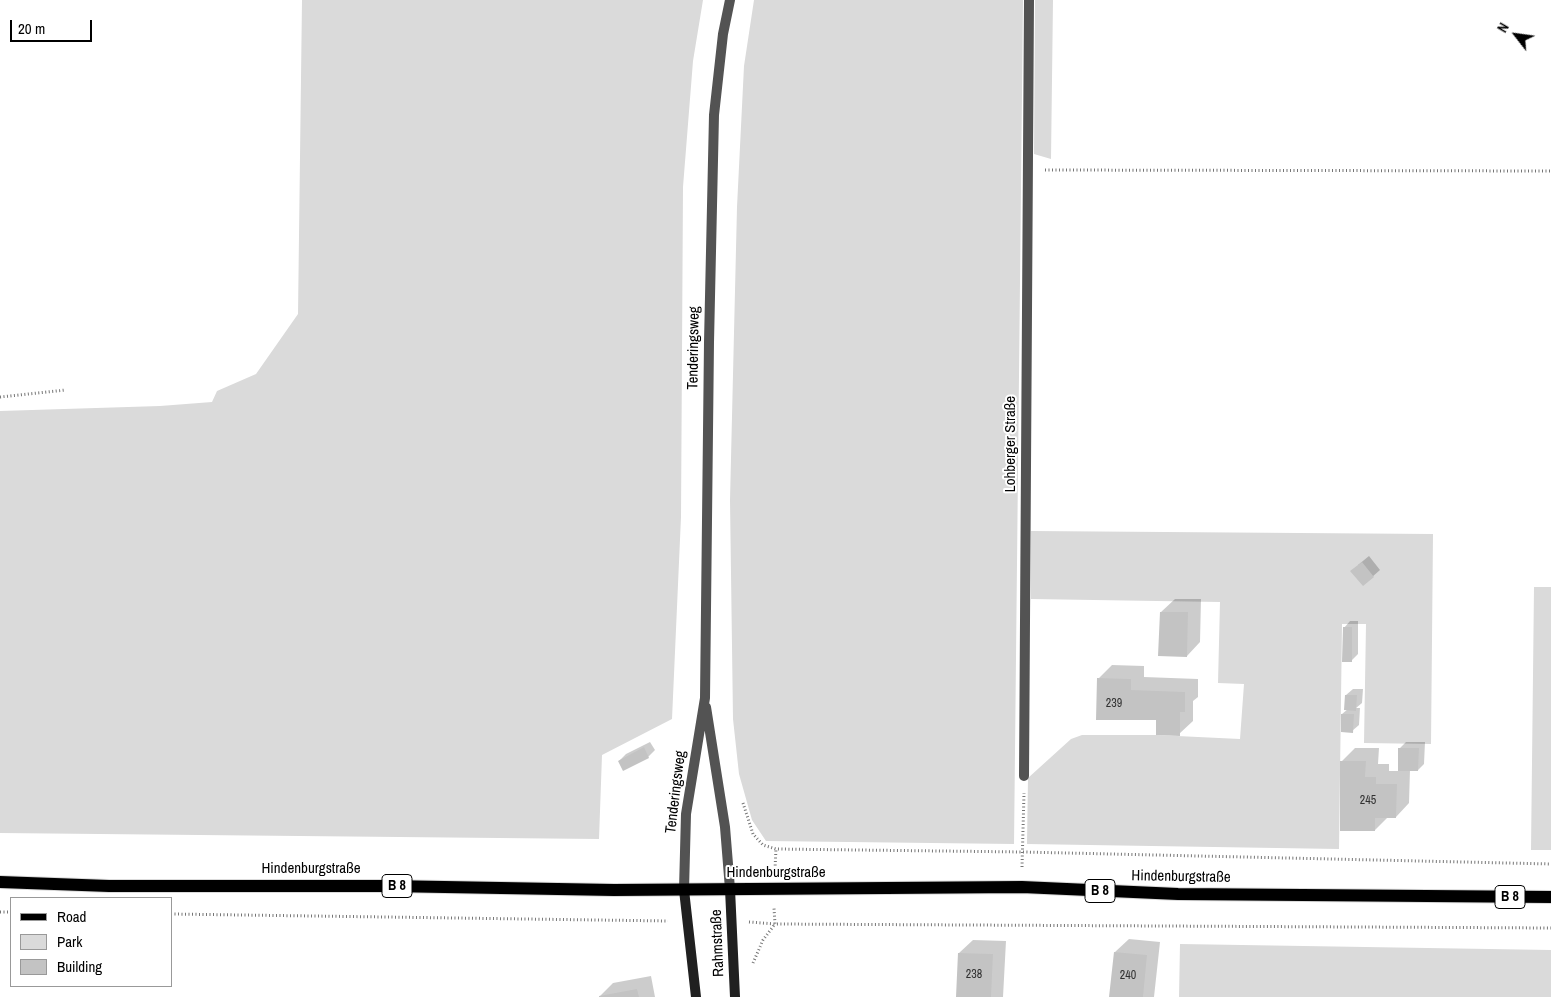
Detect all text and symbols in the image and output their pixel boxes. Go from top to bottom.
scale bar [12,10,95,42]
north arrow [1491,10,1541,60]
text: 20 m [18,18,45,39]
text: N [1493,19,1513,36]
street label: Tenderingsweg [684,306,704,390]
street label: Lohberger Straße [1002,396,1020,492]
house number: 239 [1106,697,1122,711]
street label: Tenderingsweg [662,750,690,834]
house number: 245 [1360,794,1376,808]
street label: Hindenburgstraße [261,860,361,878]
street label: Hindenburgstraße [726,864,826,882]
street label: Hindenburgstraße [1131,867,1231,887]
road number: B 8 [382,874,412,898]
road number: B 8 [1085,879,1115,902]
road number: B 8 [1495,886,1525,909]
legend [10,897,172,987]
text: Road [57,906,86,927]
street label: Rahmstraße [708,909,728,977]
text: Park [57,931,82,952]
text: Building [57,956,102,977]
house number: 238 [966,968,982,982]
house number: 240 [1120,969,1136,983]

